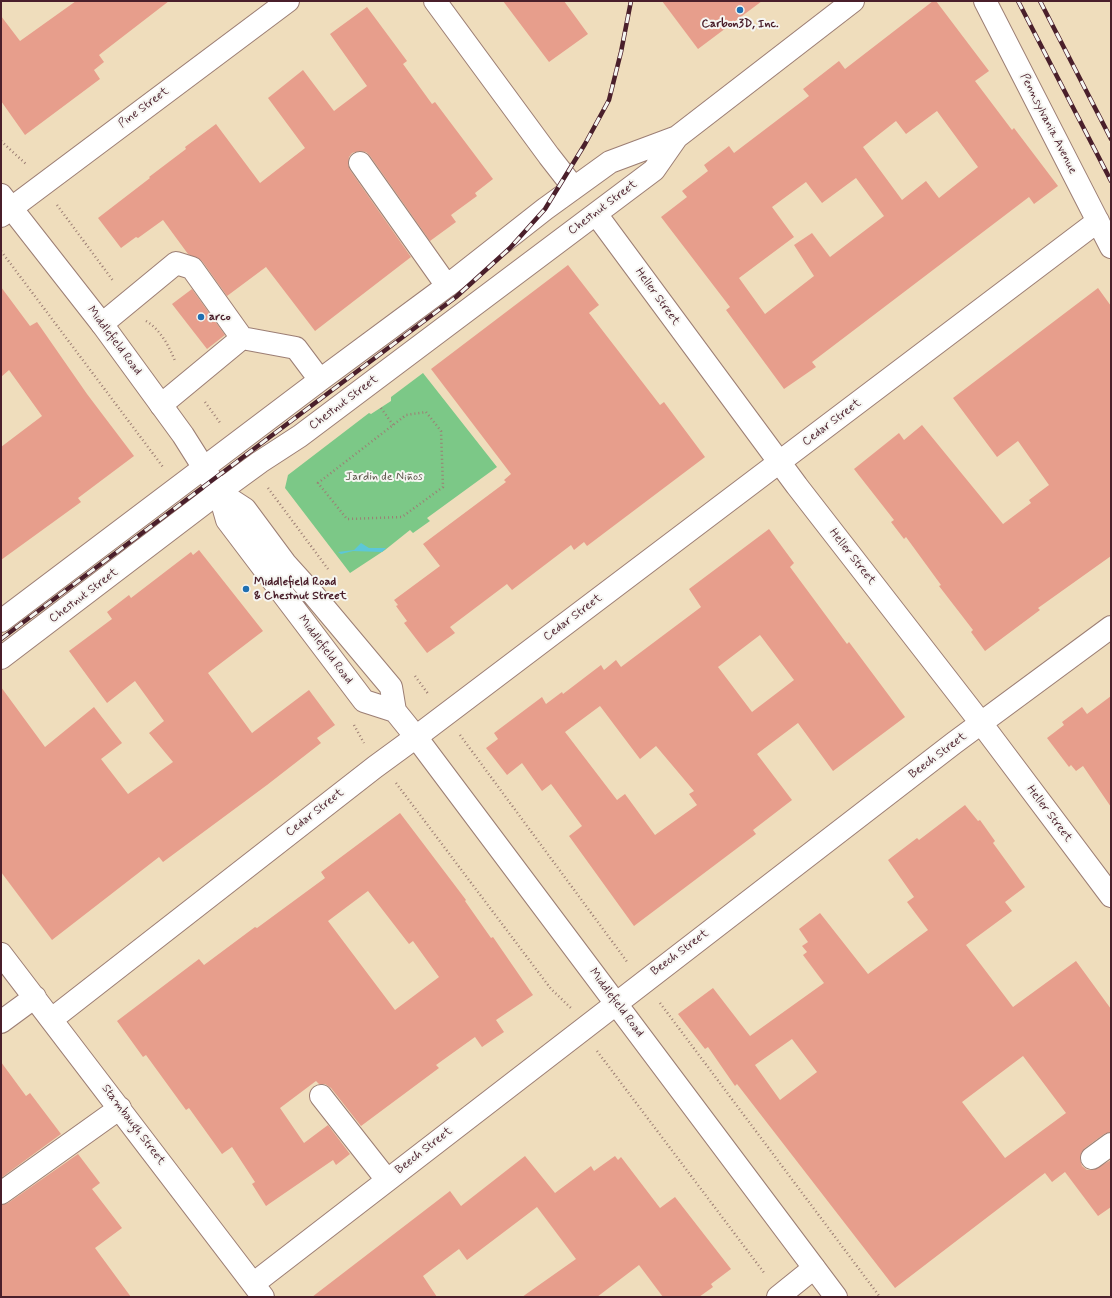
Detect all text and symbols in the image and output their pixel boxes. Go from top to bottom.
marker: Carbon3D, Inc. [735,5,745,15]
place label: Carbon3D, Inc. [702,17,778,31]
street label: Pennsylvania Avenue [1016,71,1080,177]
street label: Pine Street [116,84,172,132]
street label: Chestnut Street [566,177,640,239]
street label: Heller Street [631,266,683,328]
street label: Middlefield Road [83,304,145,378]
place label: arco [209,310,231,324]
marker: arco [196,312,206,322]
street label: Chestnut Street [307,372,381,434]
street label: Cedar Street [800,396,864,450]
park label: Jardin de Niños [345,470,423,484]
street label: Heller Street [826,526,878,588]
street label: Chestnut Street [47,565,121,627]
place label: Middlefield Road & Chestnut Street [254,575,347,603]
marker: Middlefield Road & Chestnut Street [241,584,251,594]
street label: Cedar Street [541,591,605,645]
street label: Middlefield Road [294,613,356,687]
street label: Beech Street [906,730,970,782]
street label: Heller Street [1023,783,1075,845]
street label: Cedar Street [283,786,347,840]
street label: Beech Street [648,927,712,979]
street label: Middlefield Road [585,966,647,1040]
street label: Stambaugh Street [98,1082,168,1168]
street label: Beech Street [393,1124,455,1178]

